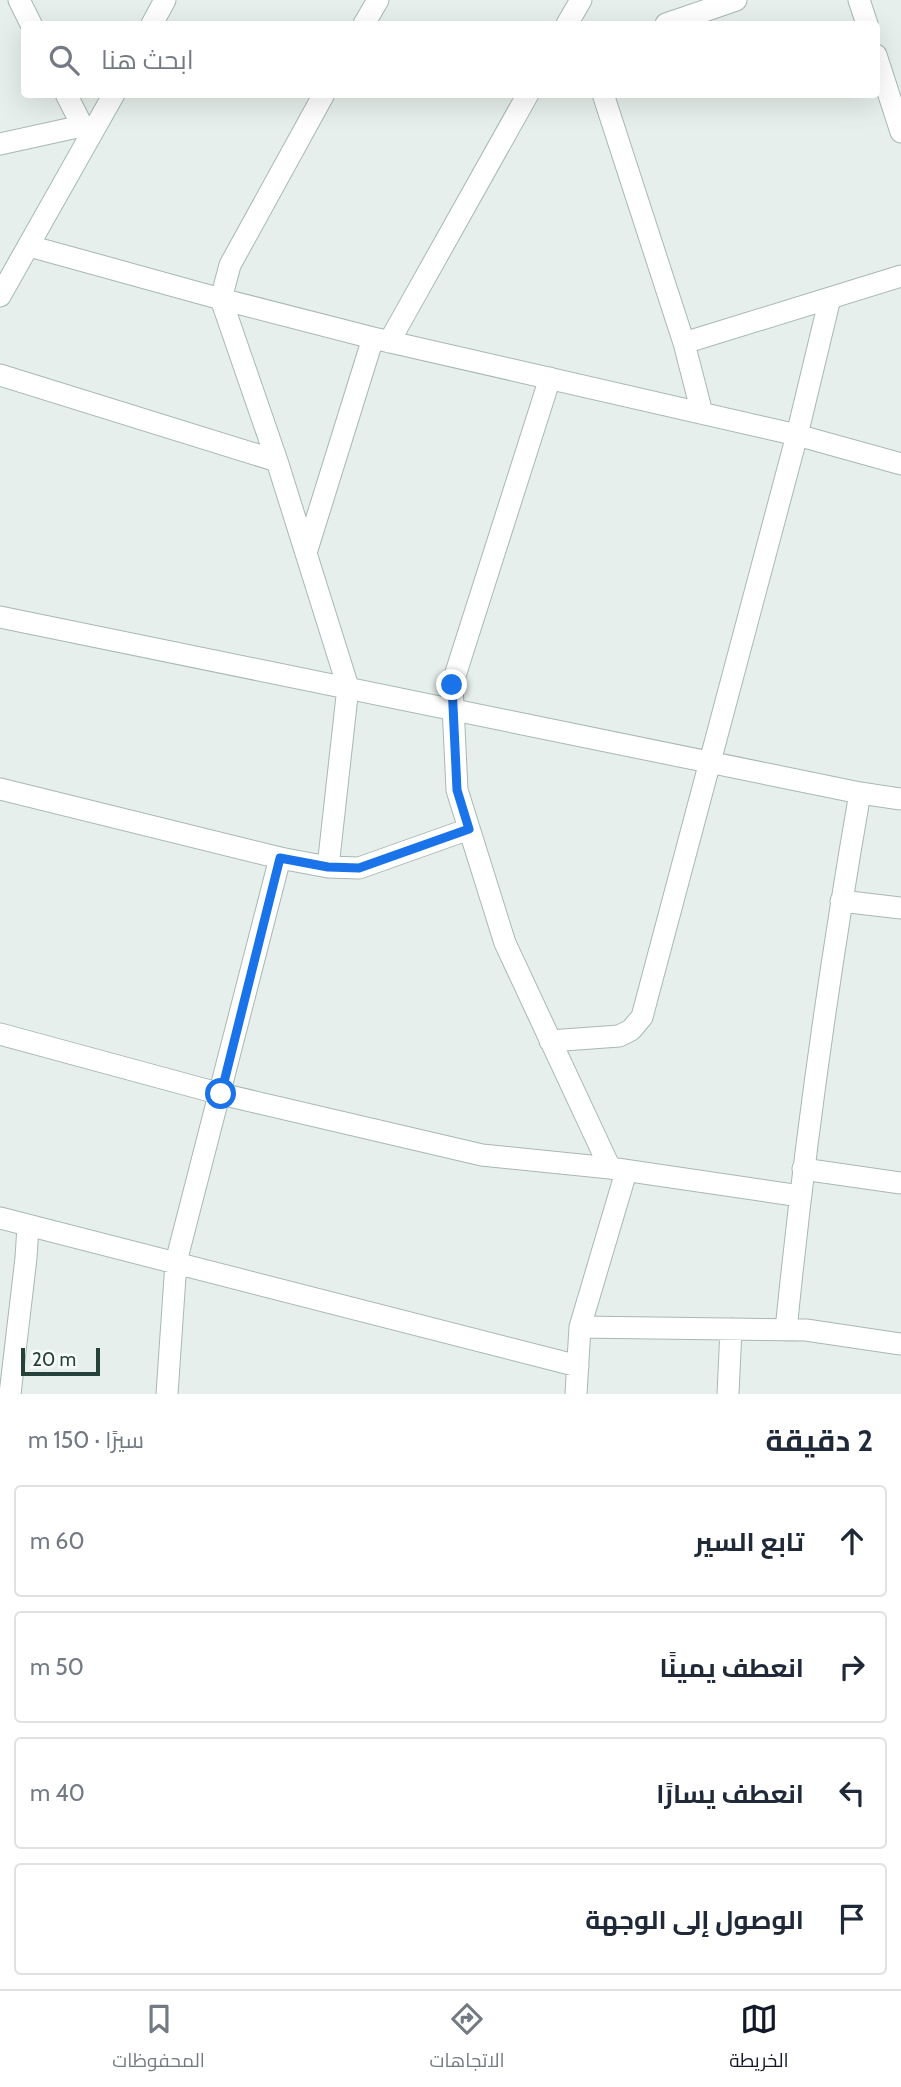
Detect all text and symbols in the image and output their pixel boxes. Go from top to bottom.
search box [21,21,880,98]
icon: search [45,41,83,79]
text: ابحث هنا [101,44,194,76]
route end [436,669,467,700]
route start [205,1078,236,1109]
scale bar [21,1345,100,1377]
text: 20 m [32,1348,76,1371]
text: 2 دقيقة [766,1422,873,1459]
text: سيرًا · 150 m [28,1426,144,1454]
icon: ahead [833,1522,871,1560]
text: تابع السير [695,1526,804,1558]
text: 60 m [30,1527,84,1555]
icon: right [833,1648,871,1686]
text: انعطف يمينًا [660,1652,804,1684]
text: 50 m [30,1653,84,1681]
icon: left [833,1774,871,1812]
text: انعطف يسارًا [656,1778,804,1810]
text: 40 m [30,1779,85,1807]
icon: arrive [833,1900,871,1938]
text: الوصول إلى الوجهة [585,1904,804,1936]
tab: المحفوظات [112,2000,205,2078]
tab: الاتجاهات [429,2000,505,2078]
tab: الخريطة [729,2000,789,2078]

